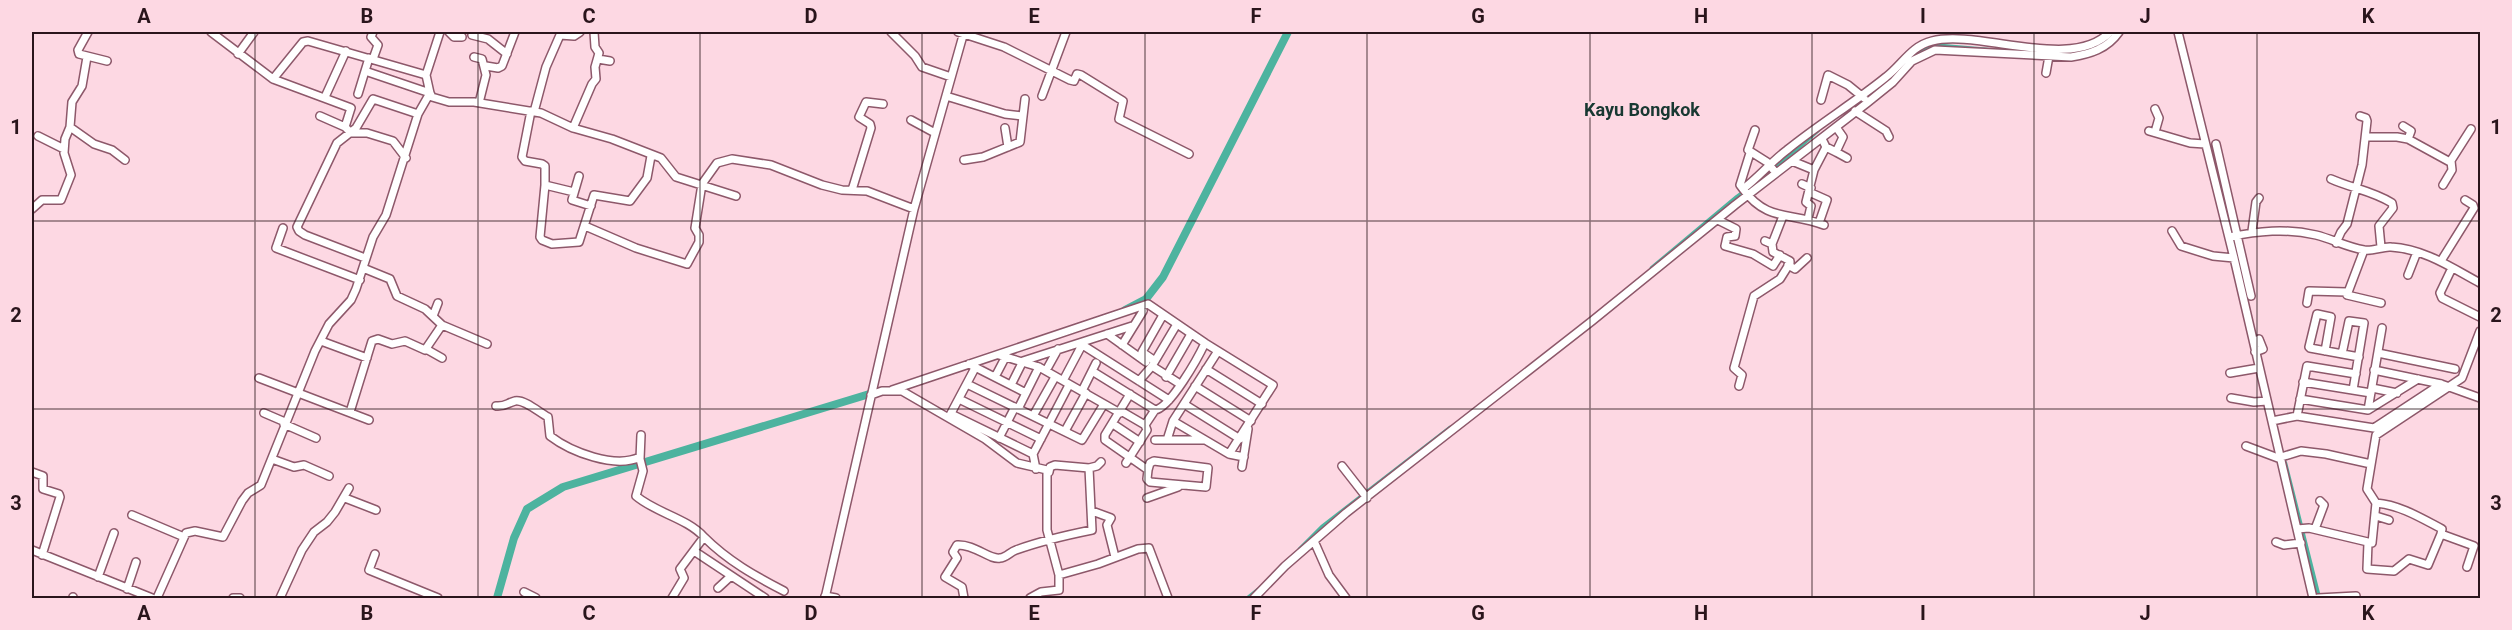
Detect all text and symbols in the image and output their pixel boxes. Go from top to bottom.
text: A [137,4,151,28]
text: B [361,4,373,28]
text: C [582,4,596,28]
text: D [805,4,818,28]
text: E [1028,4,1040,28]
text: F [1251,4,1262,28]
text: G [1471,4,1485,28]
text: H [1694,4,1708,28]
text: I [1920,4,1926,28]
text: J [2139,4,2151,28]
text: K [2362,4,2375,28]
district label: Kayu Bongkok [1584,99,1700,120]
text: 1 [10,115,22,139]
text: 1 [2490,115,2502,139]
text: 2 [10,303,22,327]
text: 2 [2490,303,2502,327]
text: 3 [10,491,22,515]
text: 3 [2490,491,2502,515]
text: A [137,601,151,625]
text: B [361,601,373,625]
text: C [582,601,596,625]
text: D [805,601,818,625]
text: E [1028,601,1040,625]
text: F [1251,601,1262,625]
text: G [1471,601,1485,625]
text: H [1694,601,1708,625]
text: I [1920,601,1926,625]
text: J [2139,601,2151,625]
text: K [2362,601,2375,625]

